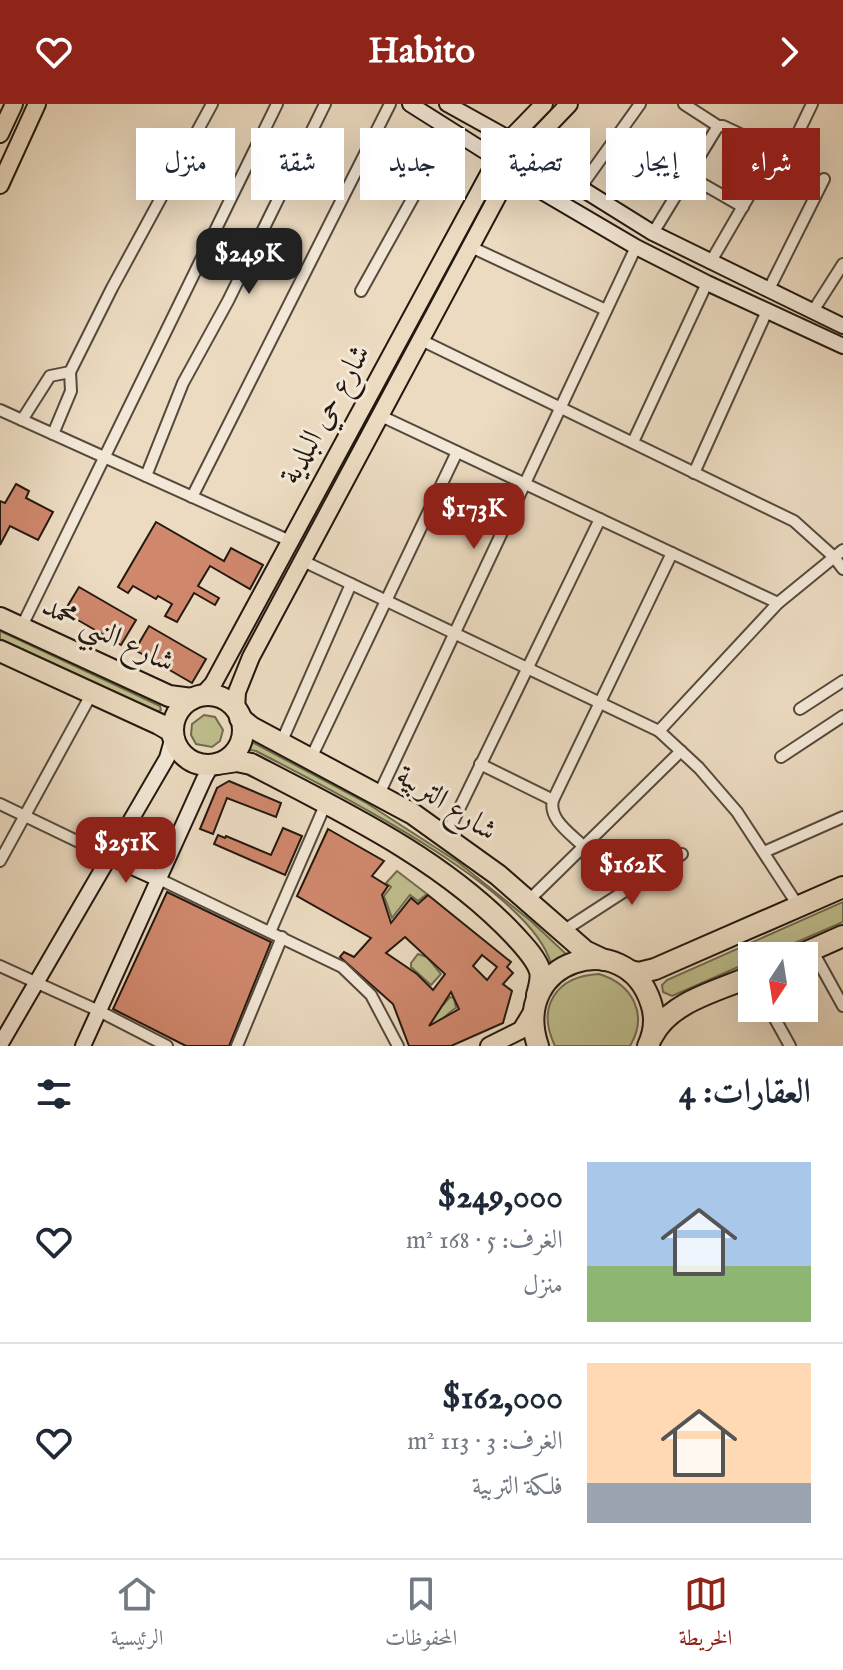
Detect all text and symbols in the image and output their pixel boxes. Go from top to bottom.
text: Habito [368,29,475,75]
icon: heart [32,30,76,74]
icon: forward [767,30,811,74]
chip: منزل [136,128,235,200]
chip: شقة [251,128,344,200]
chip: جديد [360,128,465,200]
chip: تصفية [481,128,590,200]
chip: إيجار [606,128,706,200]
chip: شراء [722,128,820,200]
pin: $249K [193,228,305,296]
text: $249K [214,237,284,270]
street label: شارع حي البلدية [272,338,384,494]
pin: $173K [418,483,530,551]
text: $173K [442,492,506,525]
street label: شارع النبي محمد [33,588,180,689]
street label: شارع التربية [386,757,504,854]
pin: $251K [70,817,182,885]
text: $251K [94,826,158,859]
pin: $162K [576,839,688,907]
text: $162K [599,848,665,881]
north arrow [738,942,818,1022]
map controls [738,942,818,1022]
text: العقارات: 4 [679,1071,811,1114]
icon: filters [32,1072,76,1116]
text: $249,000 [438,1176,563,1219]
icon: home [651,1194,747,1290]
icon: heart [32,1220,76,1264]
text: الغرف: 5 · 168 m² [406,1224,563,1257]
text: منزل [523,1269,563,1302]
text: $162,000 [442,1377,563,1420]
icon: home [651,1395,747,1491]
icon: heart [32,1421,76,1465]
text: الغرف: 3 · 113 m² [407,1425,563,1458]
text: فلكة التربية [472,1470,563,1503]
tab: الرئيسية [111,1572,164,1659]
tab: المحفوظات [385,1572,457,1659]
tab: الخريطة [679,1572,732,1659]

